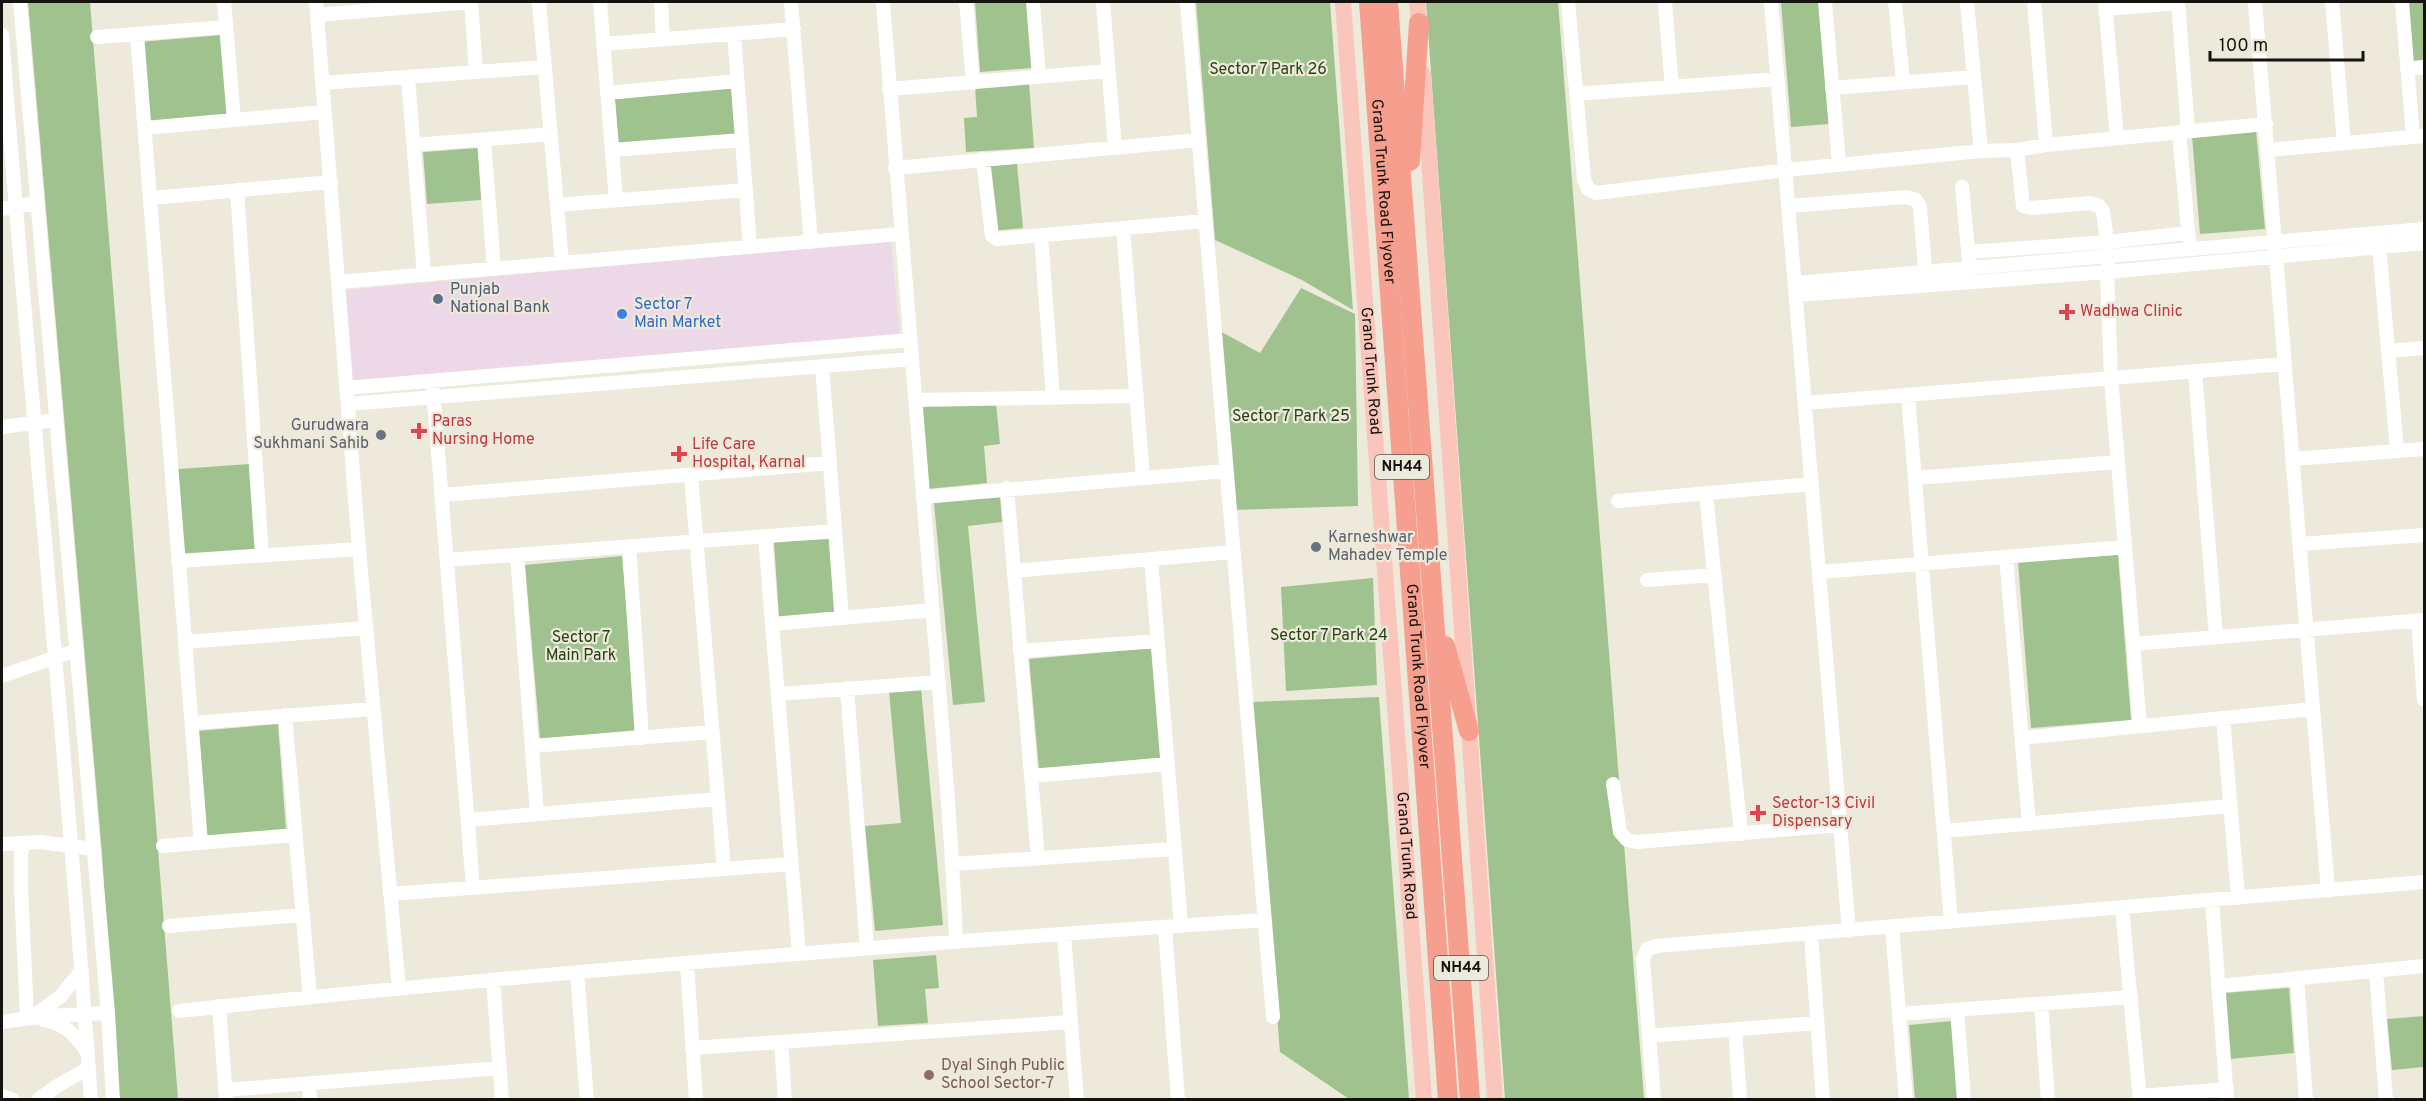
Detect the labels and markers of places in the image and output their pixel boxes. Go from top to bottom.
place label: Punjab National Bank [450,280,550,318]
marker: Punjab National Bank [431,292,445,306]
place label: Sector 7 Main Market [634,295,721,333]
place label: Wadhwa Clinic [2080,302,2183,322]
marker: Wadhwa Clinic [2058,303,2076,321]
marker: Sector 7 Main Market [615,307,629,321]
place label: Paras Nursing Home [432,412,535,450]
place label: Gurudwara Sukhmani Sahib [254,416,369,454]
marker: Paras Nursing Home [410,422,428,440]
marker: Gurudwara Sukhmani Sahib [374,428,388,442]
place label: Life Care Hospital, Karnal [692,435,805,473]
marker: Life Care Hospital, Karnal [670,445,688,463]
place label: Karneshwar Mahadev Temple [1328,528,1447,566]
marker: Karneshwar Mahadev Temple [1309,540,1323,554]
place label: Sector-13 Civil Dispensary [1772,794,1875,832]
marker: Sector-13 Civil Dispensary [1749,804,1767,822]
place label: Dyal Singh Public School Sector-7 [941,1056,1065,1094]
marker: Dyal Singh Public School Sector-7 [922,1068,936,1082]

